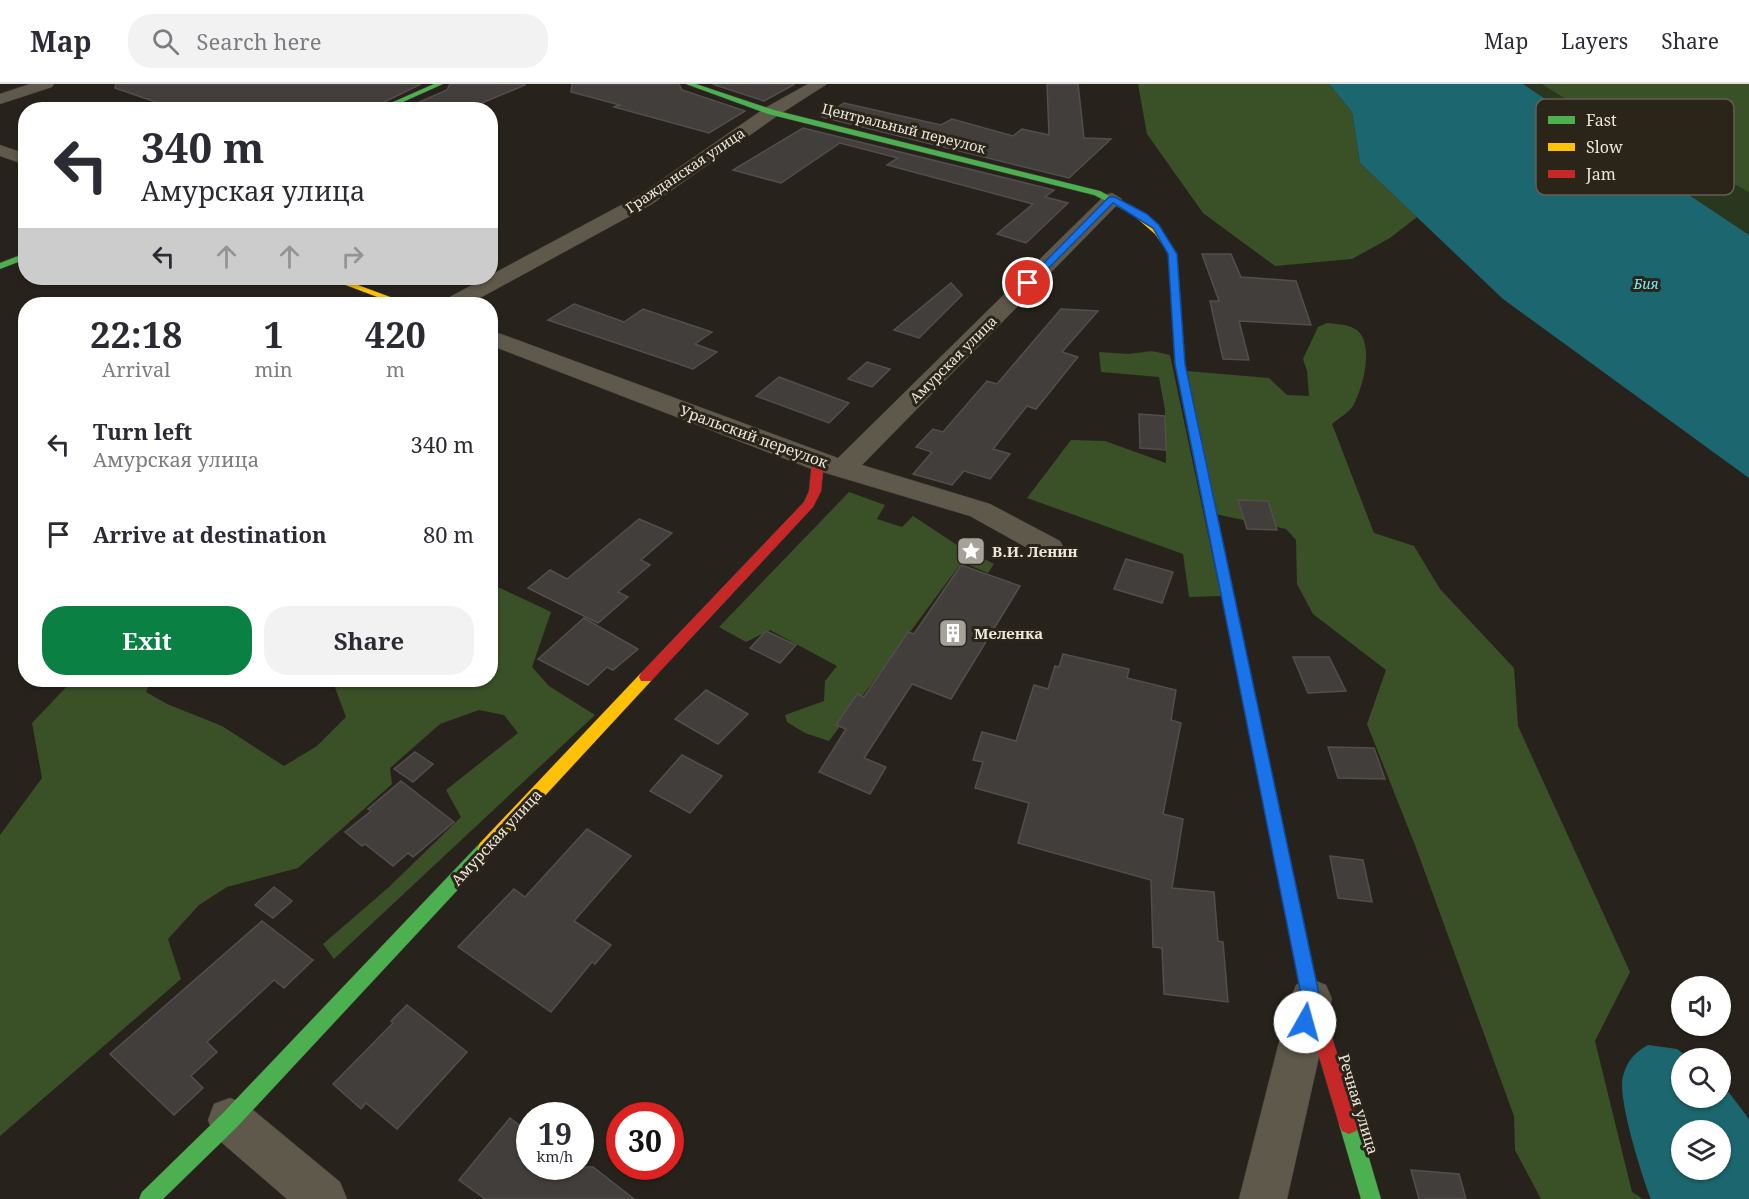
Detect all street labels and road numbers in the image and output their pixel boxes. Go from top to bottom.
street label: Центральный переулок [820,98,989,158]
street label: Гражданская улица [622,123,748,217]
street label: Амурская улица [905,311,1001,407]
street label: Уральский переулок [677,400,831,472]
street label: Амурская улица [446,785,546,889]
street label: Речная улица [1334,1051,1384,1157]

